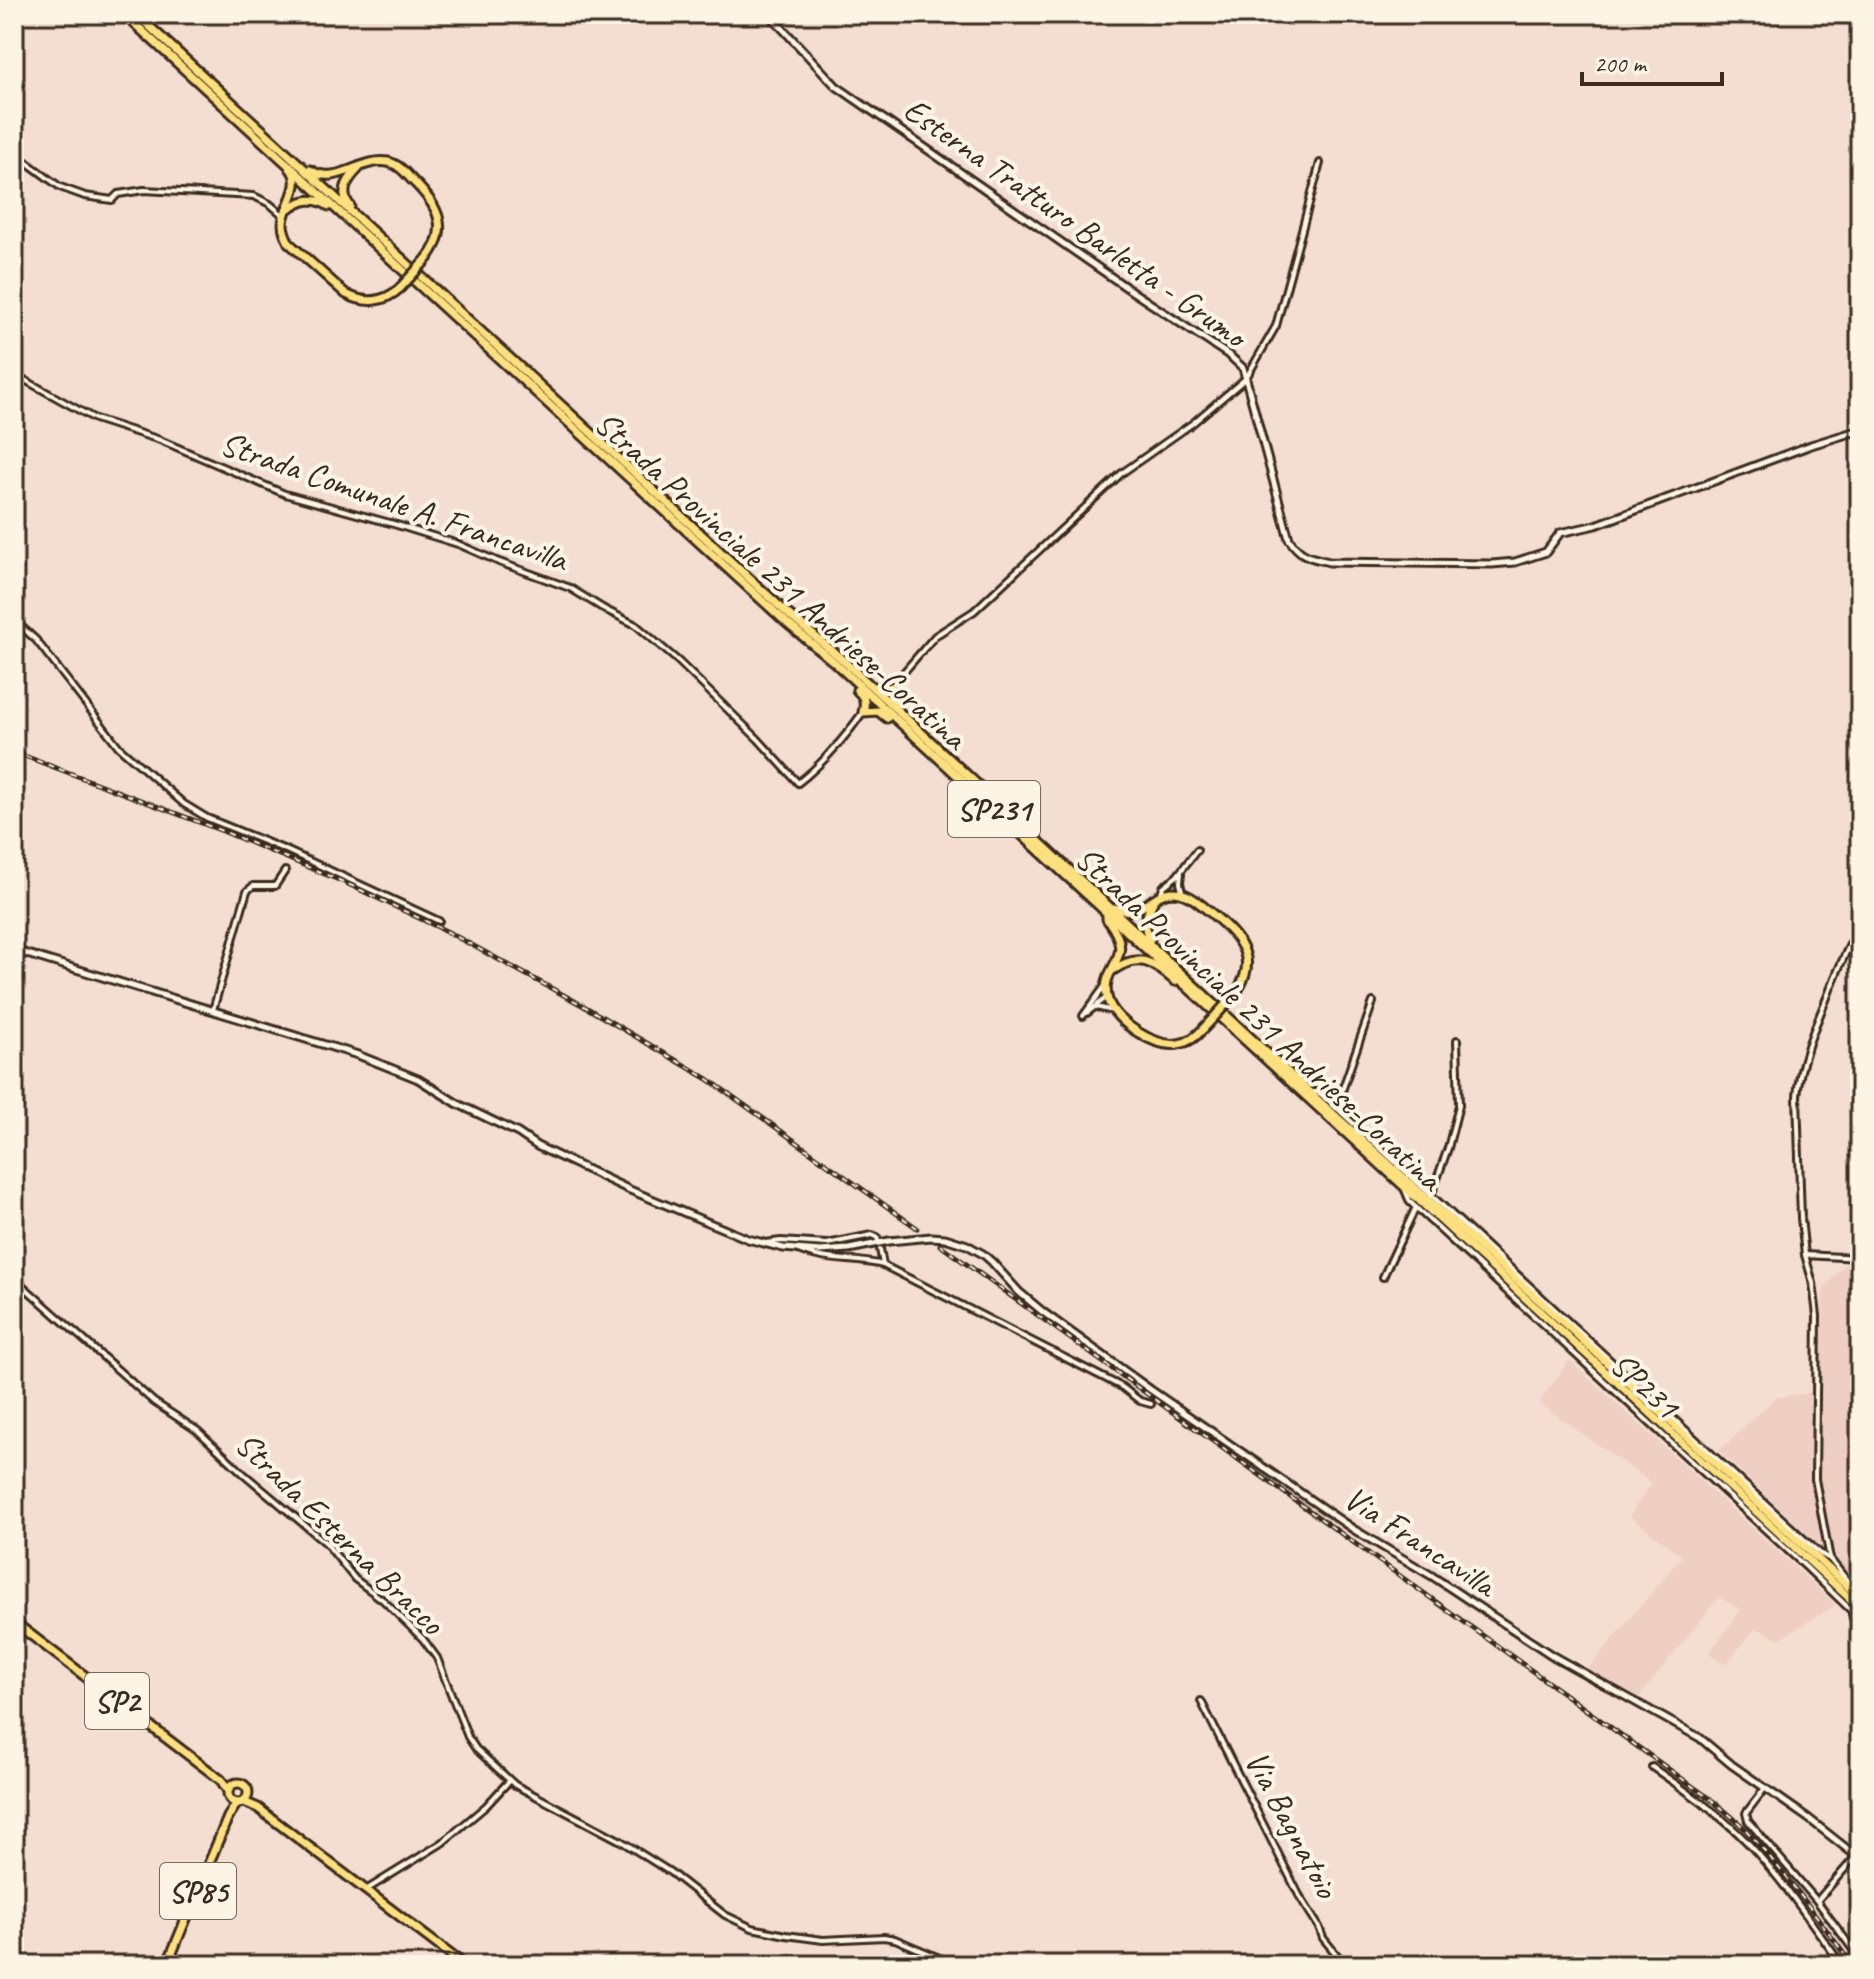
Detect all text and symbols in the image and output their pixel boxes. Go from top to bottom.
scale bar [1582,36,1722,86]
text: 200 m [1594,49,1648,79]
street label: Esterna Tratturo Barletta - Grumo [896,88,1257,359]
street label: Strada Provinciale 231 Andriese-Coratina [586,402,977,760]
street label: Strada Comunale A. Francavilla [215,421,575,581]
road number: SP231 [948,781,1040,837]
street label: Strada Provinciale 231 Andriese-Coratina [1067,837,1453,1201]
street label: SP231 [1602,1343,1690,1429]
street label: Strada Esterna Bracco [227,1423,455,1645]
street label: Via Francavilla [1336,1476,1506,1607]
road number: SP2 [85,1673,149,1729]
street label: Via Bagnatoio [1235,1743,1349,1907]
road number: SP85 [160,1863,236,1919]

